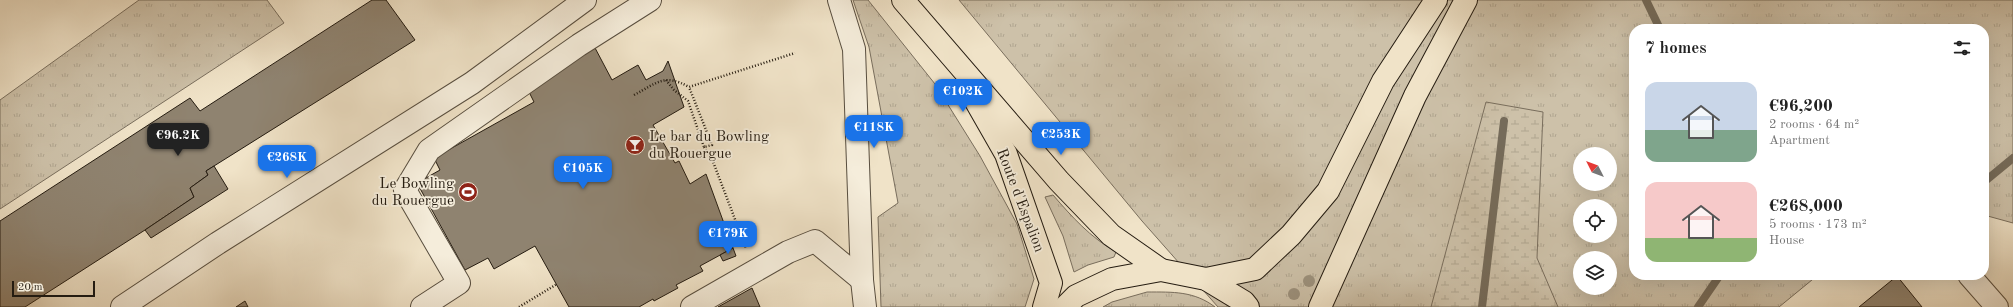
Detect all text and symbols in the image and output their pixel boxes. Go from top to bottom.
icon: filters [1951,37,1973,59]
text: 7 homes [1645,40,1707,57]
pin: €102K [935,79,991,113]
text: €102K [943,85,983,98]
icon: home [1677,98,1725,146]
text: €96,200 [1769,98,1833,115]
pin: €118K [846,115,902,149]
text: 2 rooms · 64 m² [1769,118,1859,131]
text: €118K [854,121,894,134]
pin: €253K [1033,122,1089,156]
pin: €96.2K [145,123,211,157]
text: €253K [1041,128,1081,141]
text: €96.2K [156,129,200,142]
place label: Le bar du Bowling du Rouergue [649,130,769,162]
bar icon: Le bar du Bowling du Rouergue [624,134,646,156]
text: Apartment [1769,134,1830,147]
pin: €268K [259,145,315,179]
street label: Route d'Espalion [993,147,1046,254]
north arrow [1573,147,1617,191]
map controls [1573,147,1617,295]
text: €268K [267,151,307,164]
pin: €105K [555,156,611,190]
text: €105K [563,162,603,175]
place label: Le Bowling du Rouergue [372,177,454,209]
sports icon: Le Bowling du Rouergue [457,181,479,203]
icon: home [1677,198,1725,246]
text: €268,000 [1769,198,1843,215]
button: locate [1573,199,1617,243]
text: 5 rooms · 173 m² [1769,218,1867,231]
pin: €179K [700,221,756,255]
text: €179K [708,227,748,240]
text: House [1769,234,1804,247]
button: layers [1573,251,1617,295]
scale bar [12,279,95,298]
text: 20 m [18,282,43,293]

